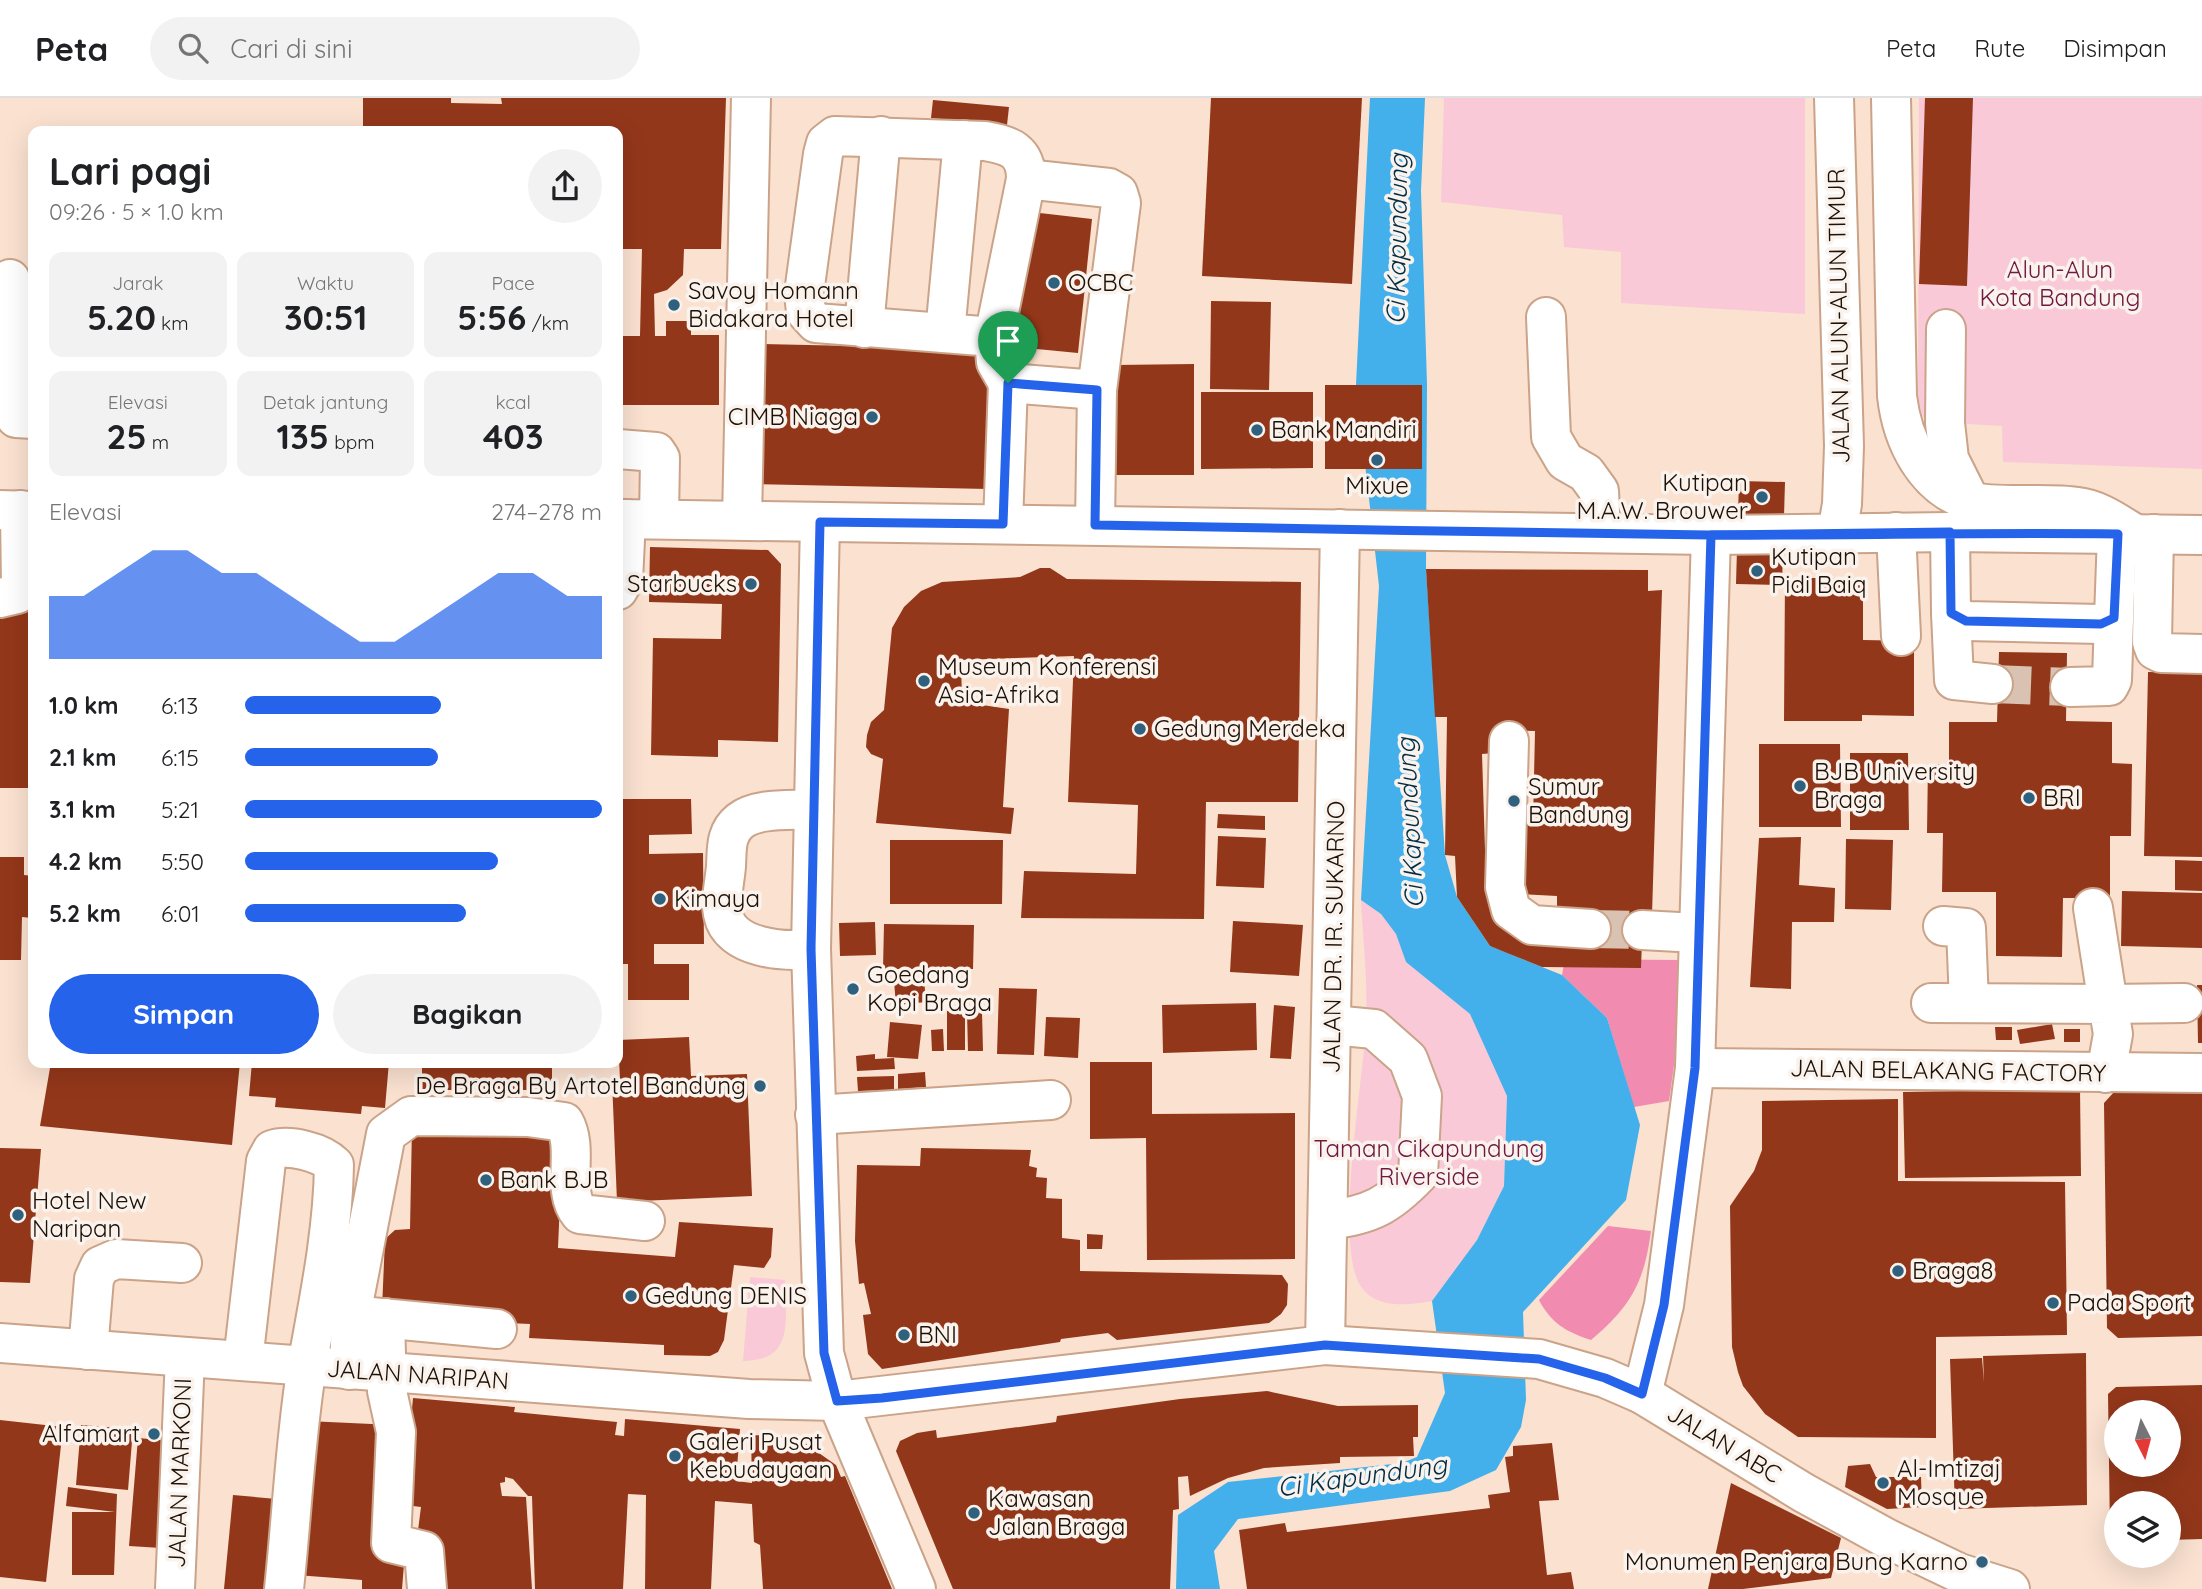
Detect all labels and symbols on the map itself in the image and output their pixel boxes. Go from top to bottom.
water label: Ci Kapundung [1379,152,1415,325]
street label: JALAN ALUN-ALUN TIMUR [1820,168,1856,464]
park label: Alun-Alun Kota Bandung [1980,254,2140,312]
place label: OCBC [1068,267,1133,297]
place label: Savoy Homann Bidakara Hotel [688,275,859,333]
marker: OCBC [1046,275,1062,291]
marker: Savoy Homann Bidakara Hotel [666,297,682,313]
pin [978,311,1038,383]
place label: CIMB Niaga [728,401,858,431]
marker: CIMB Niaga [864,409,880,425]
place label: Bank Mandiri [1271,414,1417,444]
marker: Bank Mandiri [1249,422,1265,438]
marker: Mixue [1369,452,1385,468]
place label: Kutipan M.A.W. Brouwer [1577,467,1748,525]
place label: Mixue [1345,470,1409,500]
marker: Kutipan M.A.W. Brouwer [1754,489,1770,505]
place label: Kutipan Pidi Baiq [1771,541,1867,599]
marker: Kutipan Pidi Baiq [1749,563,1765,579]
place label: Starbucks [627,568,737,598]
marker: Starbucks [743,576,759,592]
place label: Museum Konferensi Asia-Afrika [938,651,1156,709]
marker: Museum Konferensi Asia-Afrika [916,673,932,689]
place label: Gedung Merdeka [1154,713,1346,743]
marker: Gedung Merdeka [1132,721,1148,737]
water label: Ci Kapundung [1388,735,1430,909]
place label: BJB University Braga [1814,756,1975,814]
place label: Sumur Bandung [1528,771,1629,829]
marker: BJB University Braga [1792,778,1808,794]
place label: BRI [2043,782,2081,812]
marker: BRI [2021,790,2037,806]
marker: Sumur Bandung [1506,793,1522,809]
street label: JALAN DR. IR. SUKARNO [1316,800,1350,1074]
place label: Kimaya [674,883,760,913]
marker: Kimaya [652,891,668,907]
place label: Goedang Kopi Braga [867,959,992,1017]
marker: Goedang Kopi Braga [845,981,861,997]
street label: JALAN BELAKANG FACTORY [1790,1052,2107,1088]
place label: De Braga By Artotel Bandung [415,1070,746,1100]
marker: De Braga By Artotel Bandung [752,1078,768,1094]
park label: Taman Cikapundung Riverside [1313,1133,1545,1191]
place label: Bank BJB [500,1164,608,1194]
marker: Bank BJB [478,1172,494,1188]
place label: Hotel New Naripan [32,1185,147,1243]
marker: Hotel New Naripan [10,1207,26,1223]
place label: Braga8 [1912,1255,1993,1285]
marker: Braga8 [1890,1263,1906,1279]
place label: Gedung DENIS [645,1280,807,1310]
place label: Pada Sport [2067,1287,2191,1317]
marker: Gedung DENIS [623,1288,639,1304]
marker: Pada Sport [2045,1295,2061,1311]
place label: BNI [918,1319,957,1349]
marker: BNI [896,1327,912,1343]
street label: JALAN NARIPAN [326,1353,510,1395]
street label: JALAN MARKONI [161,1377,197,1568]
street label: JALAN ABC [1662,1397,1787,1489]
north arrow [2104,1400,2180,1477]
place label: Alfamart [42,1418,140,1448]
marker: Alfamart [146,1426,162,1442]
place label: Galeri Pusat Kebudayaan [689,1426,832,1484]
water label: Ci Kapundung [1275,1447,1451,1504]
marker: Galeri Pusat Kebudayaan [667,1448,683,1464]
place label: Al-Imtizaj Mosque [1897,1453,2001,1511]
marker: Al-Imtizaj Mosque [1875,1475,1891,1491]
place label: Kawasan Jalan Braga [988,1483,1125,1541]
marker: Kawasan Jalan Braga [966,1505,982,1521]
place label: Monumen Penjara Bung Karno [1625,1546,1968,1576]
marker: Monumen Penjara Bung Karno [1974,1554,1990,1570]

